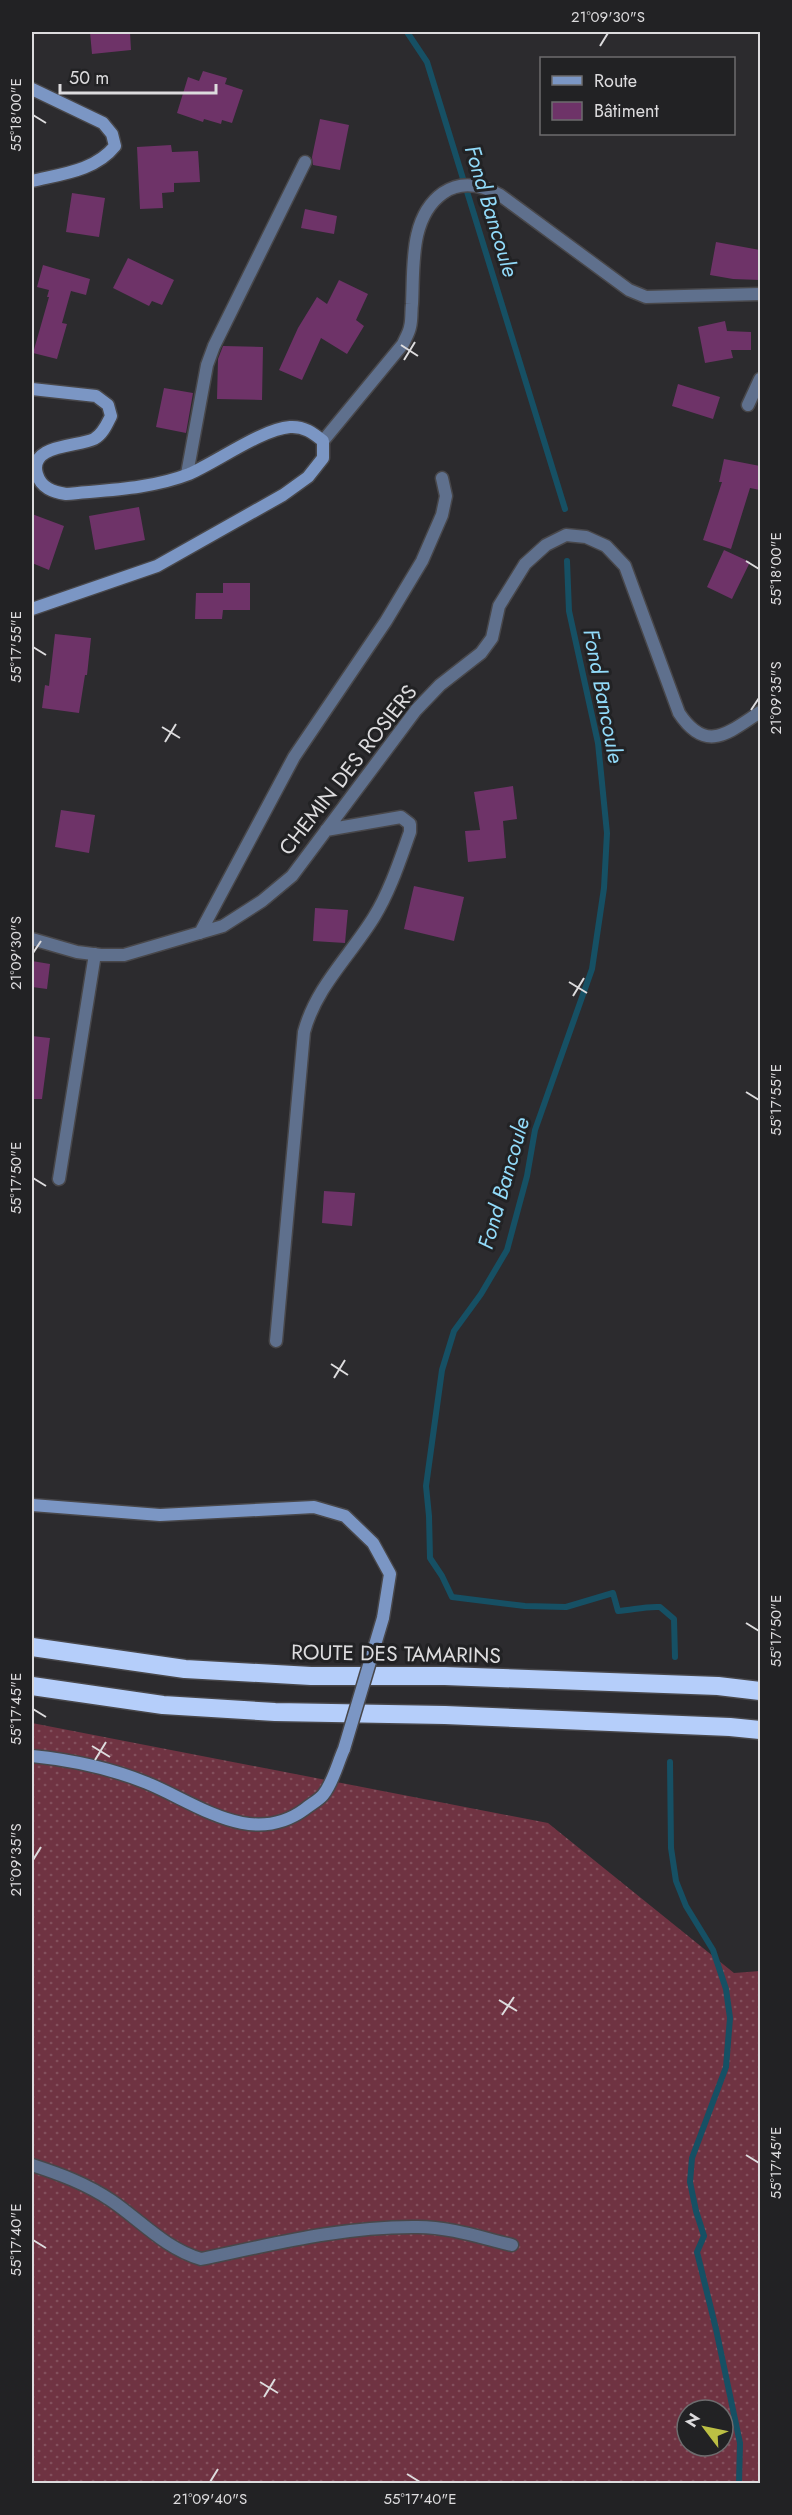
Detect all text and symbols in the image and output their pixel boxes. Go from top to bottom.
text: 21°09'30"S [571,6,645,28]
scale bar [60,57,216,95]
legend [540,57,735,135]
text: 50 m [69,65,109,91]
text: Route [594,68,637,94]
text: 55°18'00"E [5,78,27,152]
text: Bâtiment [594,98,660,124]
water label: Fond Bancoule [457,141,527,281]
text: 55°18'00"E [765,532,787,606]
text: 55°17'55"E [5,611,27,683]
water label: Fond Bancoule [575,626,633,766]
text: 21°09'35"S [765,661,787,735]
street label: CHEMIN DES ROSIERS [272,678,424,862]
text: 21°09'30"S [5,916,27,990]
text: 55°17'55"E [765,1064,787,1136]
water label: Fond Bancoule [469,1113,537,1253]
text: 55°17'50"E [5,1142,27,1214]
text: 55°17'50"E [765,1595,787,1667]
street label: ROUTE DES TAMARINS [291,1637,501,1671]
text: 55°17'45"E [5,1673,27,1745]
text: 21°09'35"S [5,1823,27,1897]
text: 55°17'45"E [765,2127,787,2199]
text: 55°17'40"E [5,2204,27,2276]
north arrow [675,2398,735,2458]
text: N [680,2409,706,2432]
text: 21°09'40"S [173,2488,247,2510]
text: 55°17'40"E [384,2488,456,2510]

